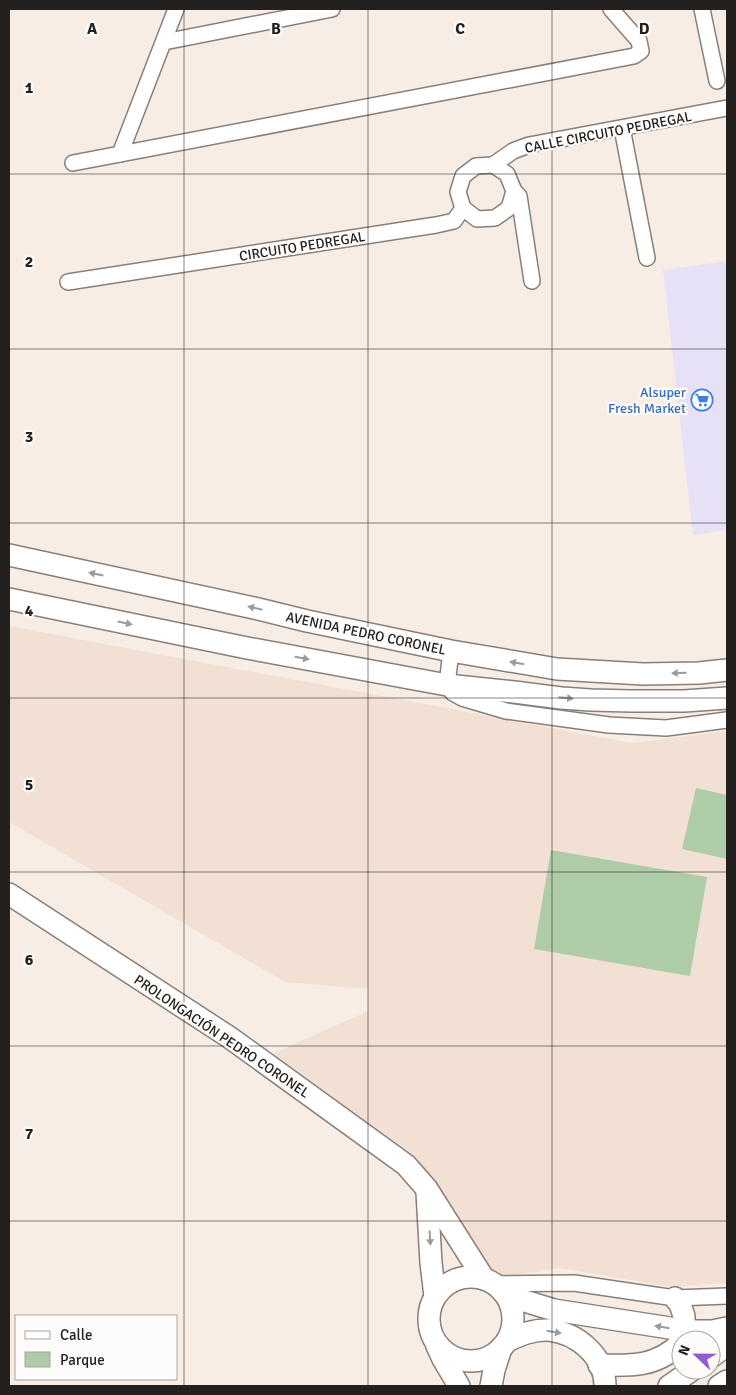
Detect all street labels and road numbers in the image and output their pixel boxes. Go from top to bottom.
street label: CALLE CIRCUITO PEDREGAL [523,108,693,157]
street label: CIRCUITO PEDREGAL [238,228,366,265]
street label: AVENIDA PEDRO CORONEL [284,608,447,659]
street label: PROLONGACIÓN PEDRO CORONEL [131,971,313,1102]

